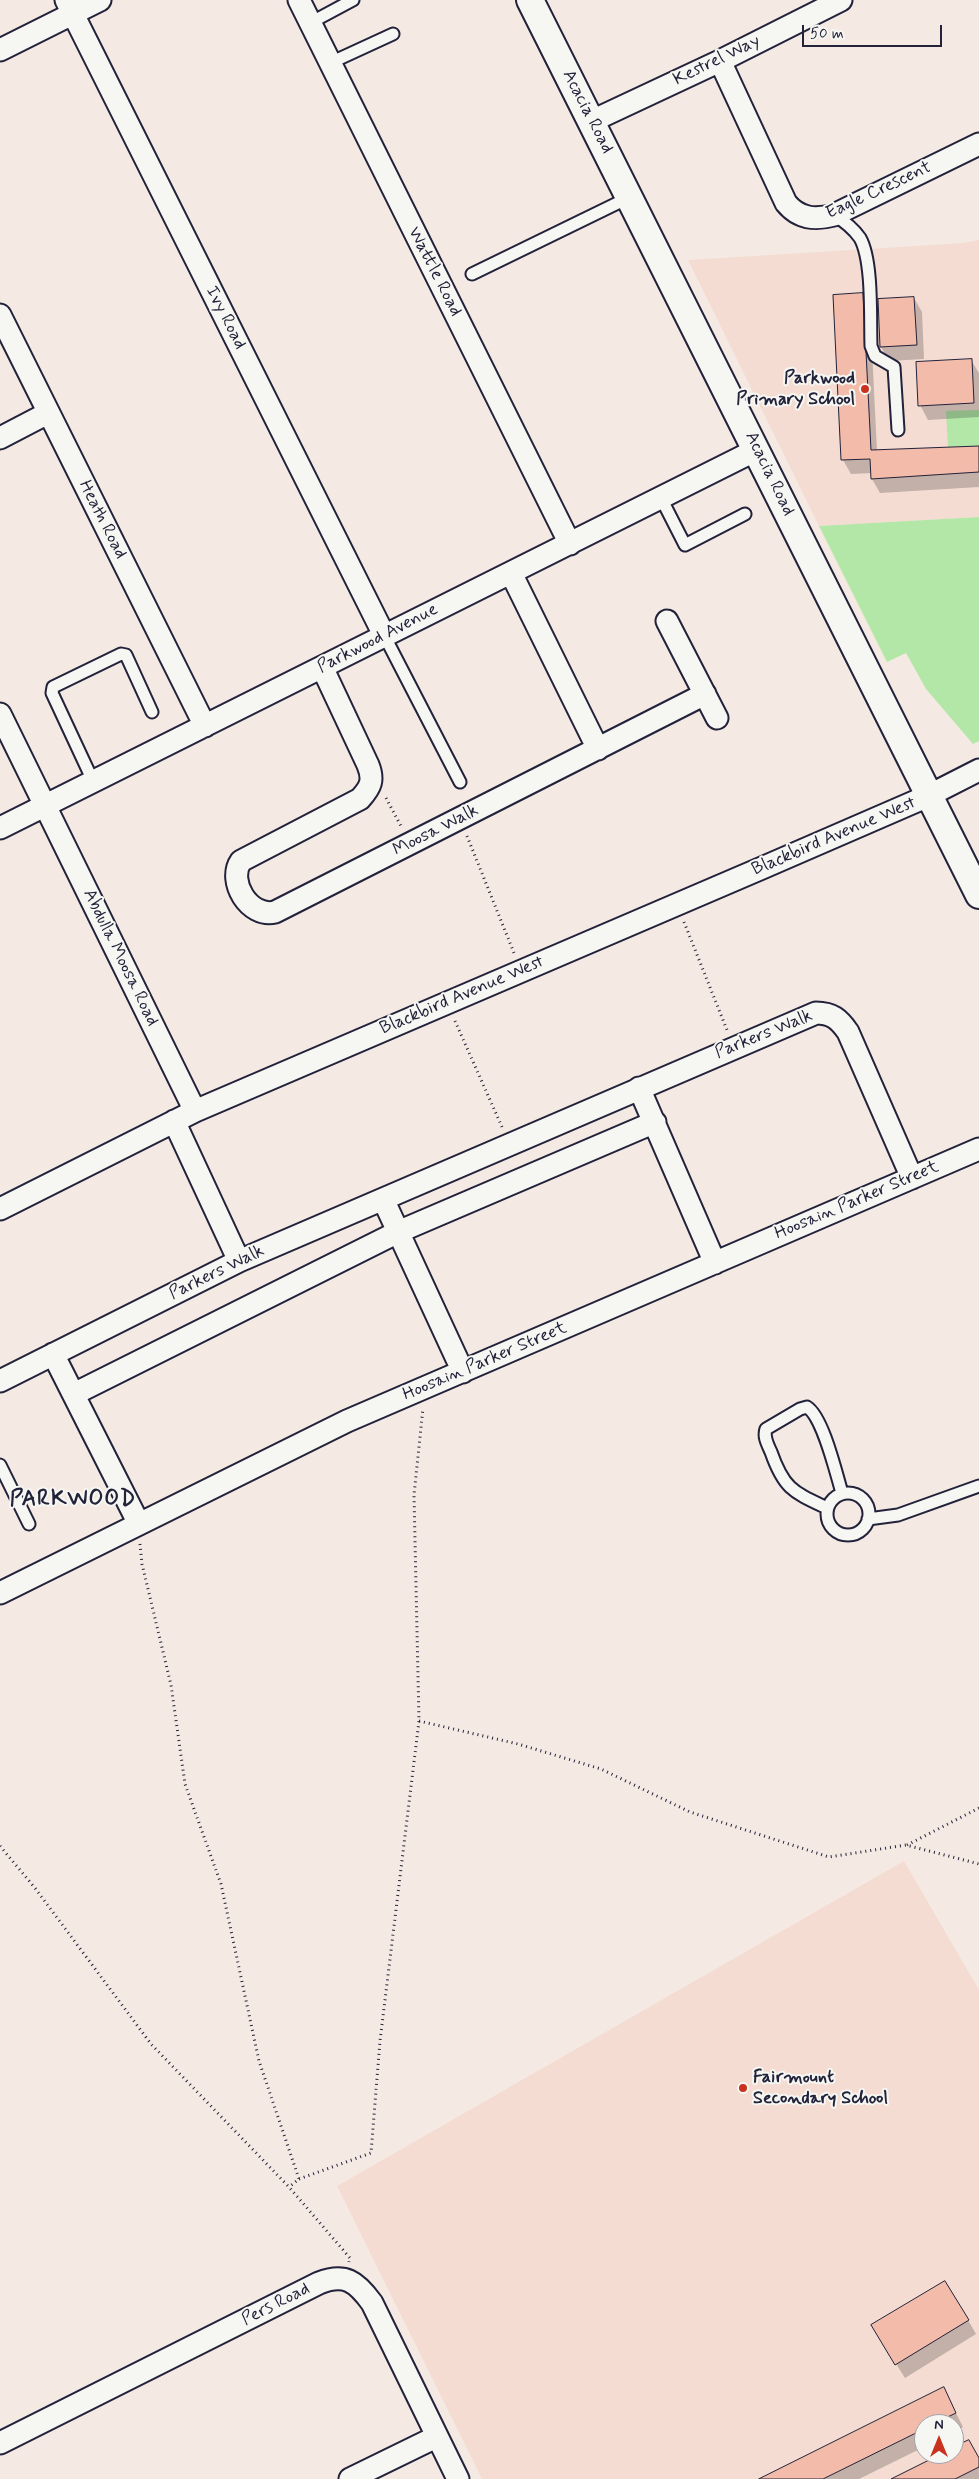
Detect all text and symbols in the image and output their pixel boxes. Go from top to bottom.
scale bar [804,15,944,47]
text: 50 m [810,24,844,44]
street label: Kestrel Way [670,31,764,91]
street label: Acacia Road [557,67,617,157]
street label: Eagle Crescent [823,157,935,225]
street label: Wattle Road [402,224,466,320]
street label: Ivy Road [200,283,250,353]
place label: Parkwood Primary School [736,368,855,410]
marker: Parkwood Primary School [859,383,871,395]
street label: Acacia Road [739,428,799,520]
street label: Heath Road [73,477,131,563]
street label: Parkwood Avenue [314,599,442,679]
street label: Blackbird Avenue West [749,793,919,881]
street label: Moosa Walk [390,800,482,862]
street label: Abdulla Moosa Road [77,886,163,1030]
street label: Blackbird Avenue West [377,952,547,1040]
street label: Parkers Walk [712,1006,816,1064]
street label: Hoosain Parker Street [772,1157,942,1245]
street label: Parkers Walk [166,1241,268,1305]
street label: Hoosain Parker Street [400,1318,570,1406]
district label: PARKWOOD [12,1487,134,1513]
place label: Fairmount Secondary School [753,2067,888,2110]
marker: Fairmount Secondary School [737,2082,749,2094]
street label: Pers Road [238,2279,314,2331]
north arrow [914,2414,964,2464]
text: N [934,2416,944,2434]

